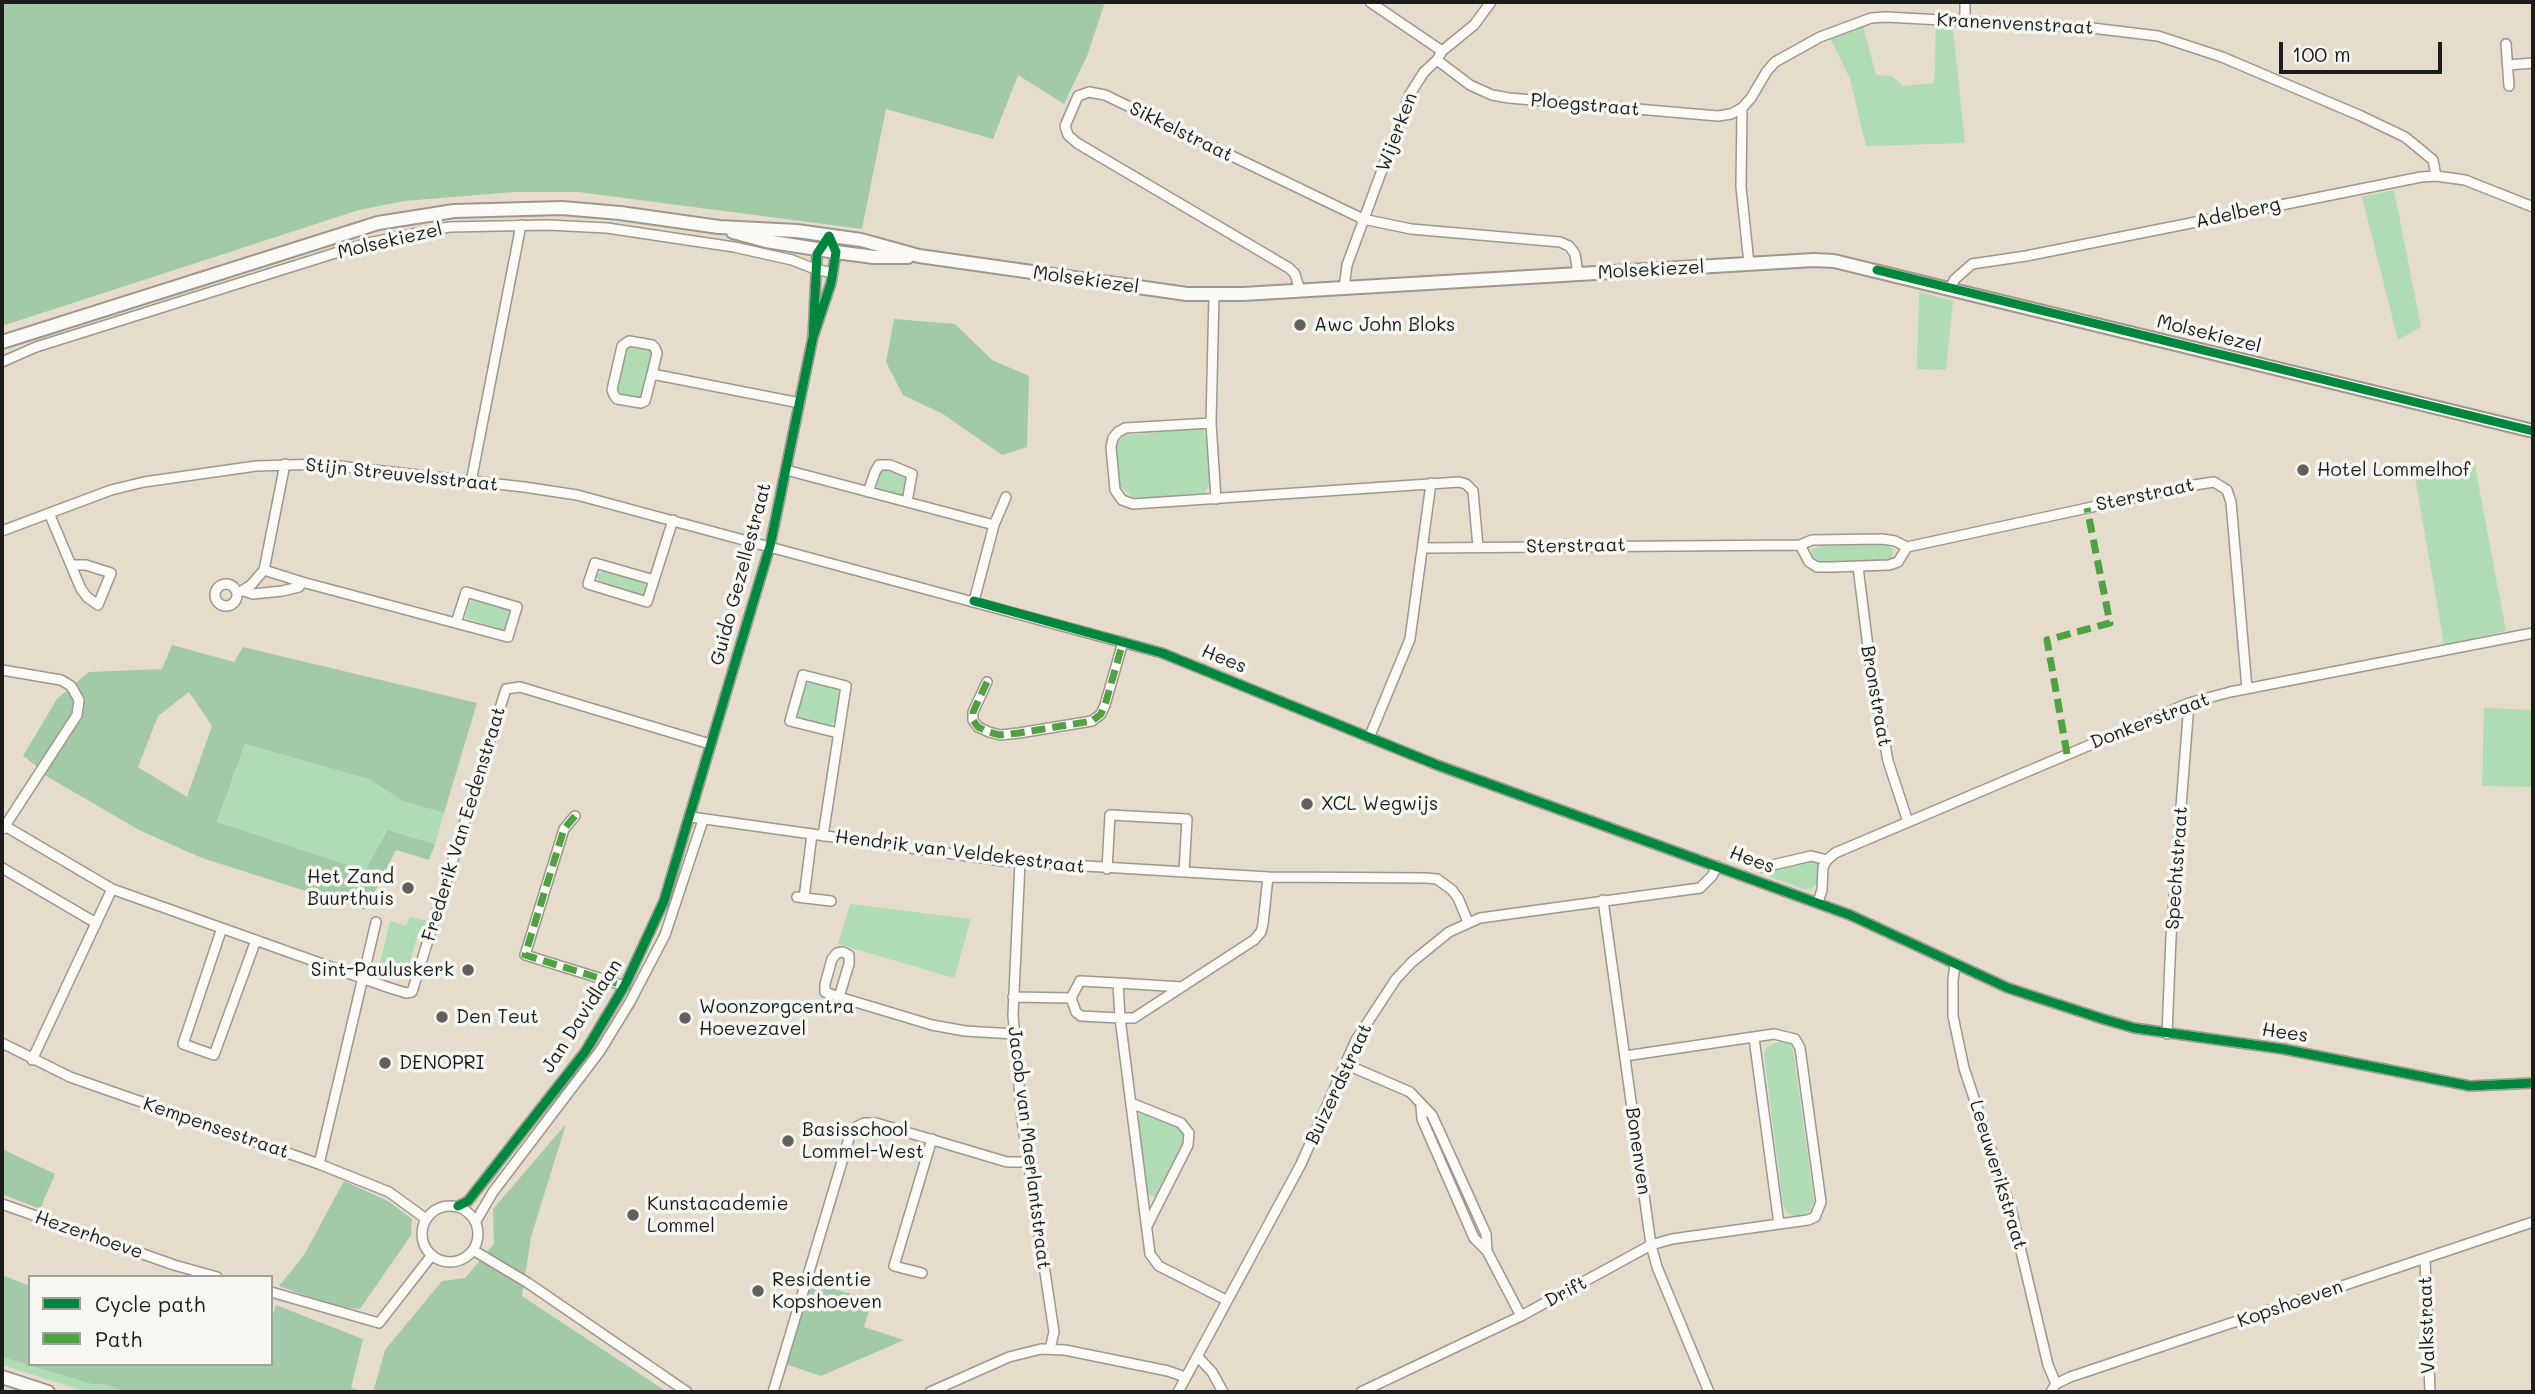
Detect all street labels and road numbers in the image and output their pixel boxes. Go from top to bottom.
street label: Kranenvenstraat [1936,9,2094,39]
street label: Wijerken [1372,89,1422,175]
street label: Ploegstraat [1529,89,1641,121]
street label: Sikkelstraat [1125,97,1237,167]
street label: Adelberg [2193,193,2283,233]
street label: Molsekiezel [335,218,445,264]
street label: Molsekiezel [1597,256,1705,284]
street label: Molsekiezel [1031,261,1141,299]
street label: Molsekiezel [2154,310,2264,358]
street label: Stijn Streuvelsstraat [305,454,499,496]
street label: Sterstraat [2094,474,2196,516]
street label: Guido Gezellestraat [706,480,776,668]
street label: Sterstraat [1526,534,1626,558]
street label: Hees [1198,640,1250,678]
street label: Bronstraat [1856,644,1896,748]
street label: Donkerstraat [2087,688,2213,754]
street label: Frederik Van Eedenstraat [417,704,511,944]
street label: Spechtstraat [2161,806,2193,930]
street label: Hendrik van Veldekestraat [834,825,1086,879]
street label: Hees [1726,841,1778,879]
street label: Jan Davidlaan [537,955,627,1077]
street label: Hees [2260,1018,2310,1048]
street label: Buizerdstraat [1301,1020,1377,1148]
street label: Jacob van Maerlantstraat [1003,1025,1055,1271]
street label: Kempensestraat [140,1092,292,1164]
street label: Leeuwerikstraat [1964,1098,2032,1252]
street label: Bonenven [1621,1106,1655,1196]
street label: Hezerhoeve [32,1206,146,1264]
street label: Drift [1541,1272,1591,1312]
street label: Kopshoeven [2234,1275,2346,1333]
street label: Valkstraat [2414,1276,2440,1374]

